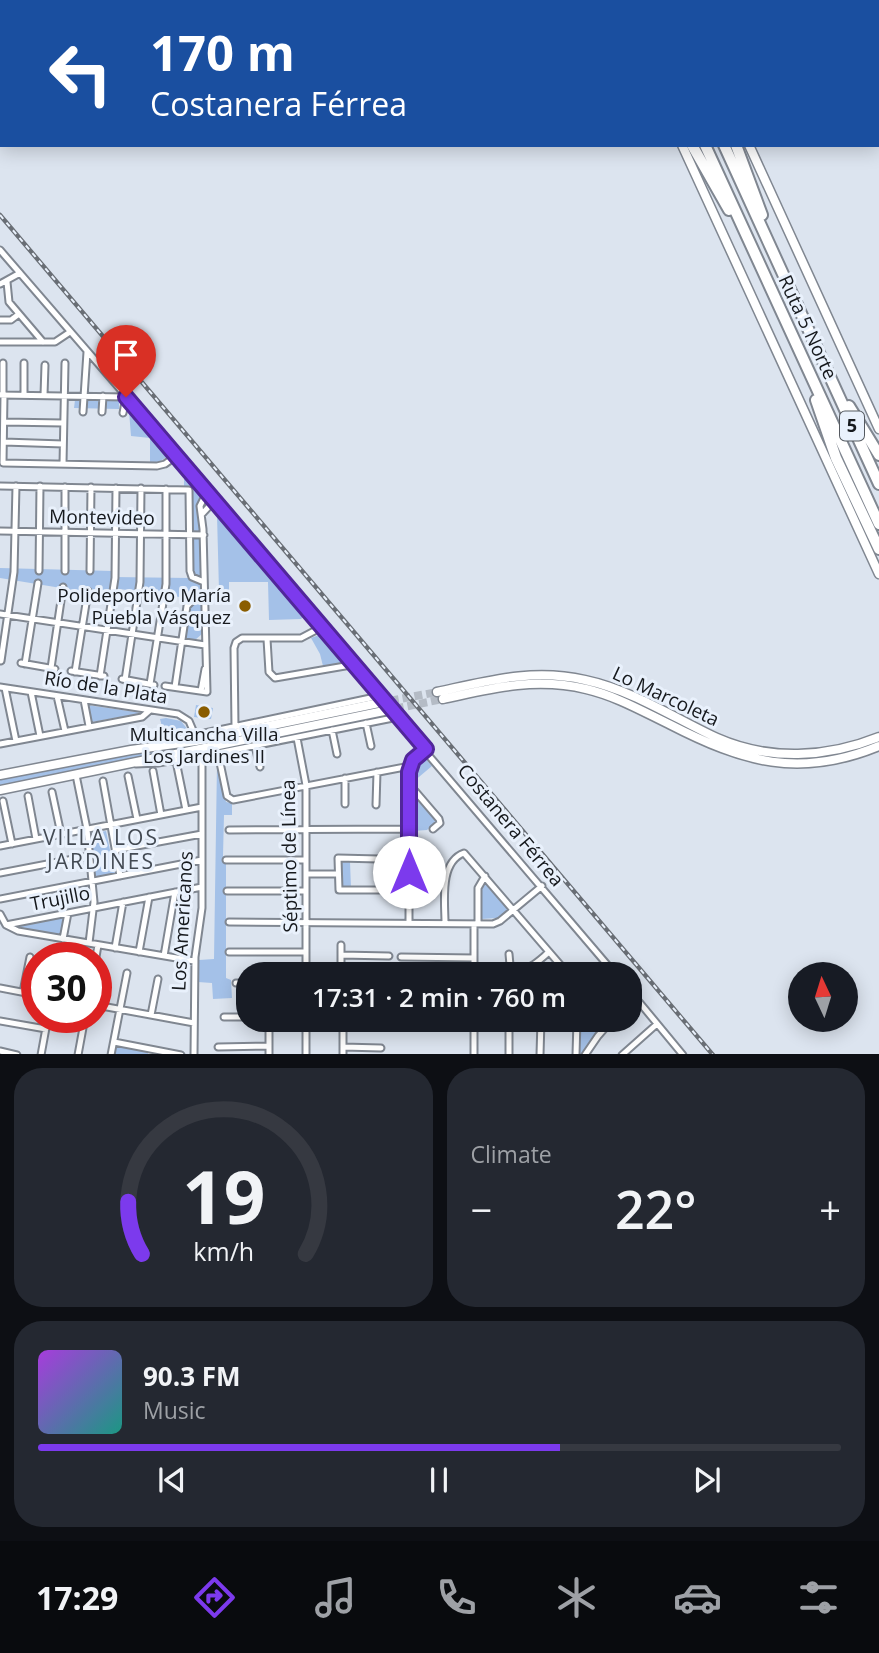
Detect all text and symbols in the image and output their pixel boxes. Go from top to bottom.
text: 170 m [150,19,295,85]
icon: left [35,28,126,119]
text: Costanera Férrea [150,82,407,125]
street label: Ruta 5 Norte [772,271,844,383]
pin [96,325,156,397]
icon: arrive [107,336,145,374]
road number: 5 [840,412,864,440]
street label: Montevideo [49,503,155,531]
place label: Polideportivo María Puebla Vásquez [57,582,231,630]
marker: Polideportivo María Puebla Vásquez [237,598,253,614]
street label: Lo Marcoleta [608,660,724,732]
street label: Río de la Plata [42,664,170,710]
marker: Multicancha Villa Los Jardines II [196,704,212,720]
place label: Multicancha Villa Los Jardines II [130,721,278,769]
street label: Costanera Férrea [452,758,570,892]
street label: Séptimo de Línea [275,779,303,933]
district label: VILLA LOS JARDINES [43,823,159,875]
position arrow [372,835,446,909]
street label: Los Americanos [165,850,199,992]
street label: Trujillo [28,879,92,917]
speed limit sign: 30 [21,942,112,1033]
north arrow [788,962,858,1032]
map controls [788,962,858,1032]
text: 17:31 · 2 min · 760 m [312,979,566,1015]
text: Climate [471,1138,552,1170]
text: 19 [182,1146,265,1245]
text: 22° [615,1173,697,1244]
text: − [471,1183,492,1235]
text: + [819,1183,841,1235]
text: km/h [193,1233,254,1267]
text: 90.3 FM [143,1358,241,1394]
text: Music [143,1394,206,1426]
icon: previous [153,1461,191,1499]
icon: pause [420,1461,458,1499]
icon: next [688,1461,726,1499]
icon: directions [190,1573,239,1622]
icon: music [311,1573,360,1622]
icon: phone [432,1573,481,1622]
icon: climate [552,1573,601,1622]
icon: car [673,1573,722,1622]
icon: filters [794,1573,843,1622]
text: 17:29 [36,1576,118,1619]

